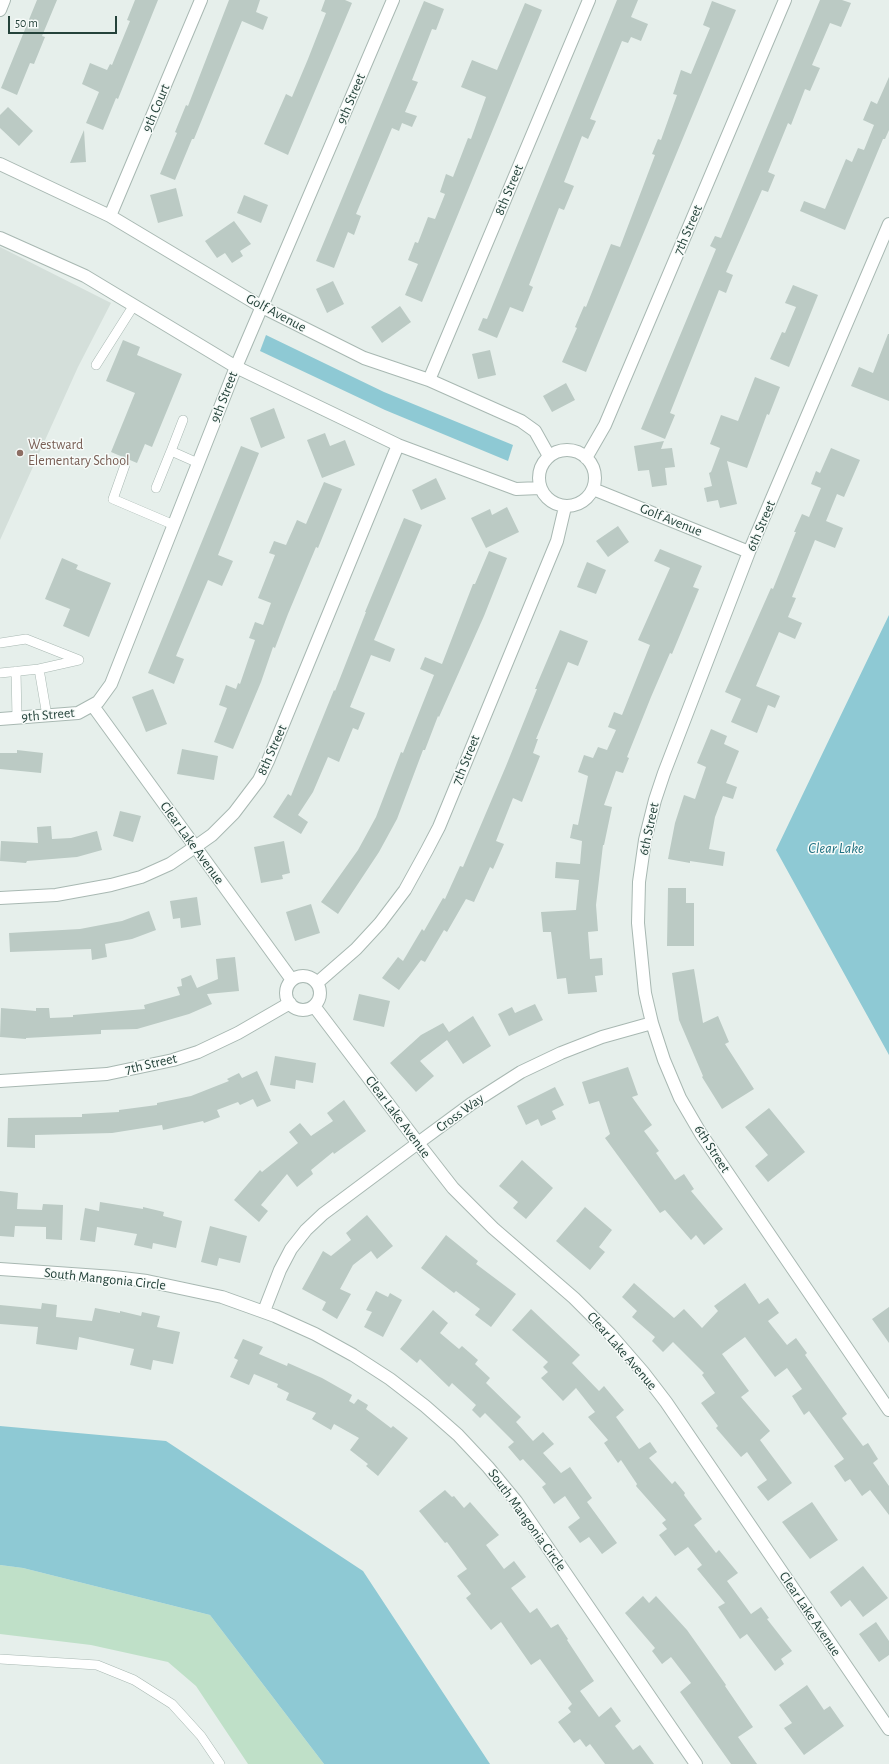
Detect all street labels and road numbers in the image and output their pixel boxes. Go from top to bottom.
street label: 9th Street [333,71,369,127]
street label: 9th Court [138,81,174,135]
street label: 8th Street [491,162,527,218]
street label: 7th Street [670,202,706,258]
street label: Golf Avenue [243,290,309,336]
street label: 9th Street [207,369,241,425]
street label: 6th Street [743,498,779,554]
street label: Golf Avenue [637,500,705,540]
street label: 9th Street [21,704,75,726]
street label: 8th Street [253,722,291,778]
street label: 7th Street [448,732,484,788]
street label: Clear Lake Avenue [156,798,228,888]
street label: 6th Street [635,801,663,857]
street label: 7th Street [123,1050,179,1078]
street label: Clear Lake Avenue [362,1073,434,1161]
street label: Cross Way [433,1090,487,1136]
street label: 6th Street [690,1122,734,1176]
street label: South Mangonia Circle [43,1264,167,1294]
street label: Clear Lake Avenue [583,1308,661,1394]
street label: South Mangonia Circle [484,1466,570,1574]
street label: Clear Lake Avenue [776,1569,844,1659]

